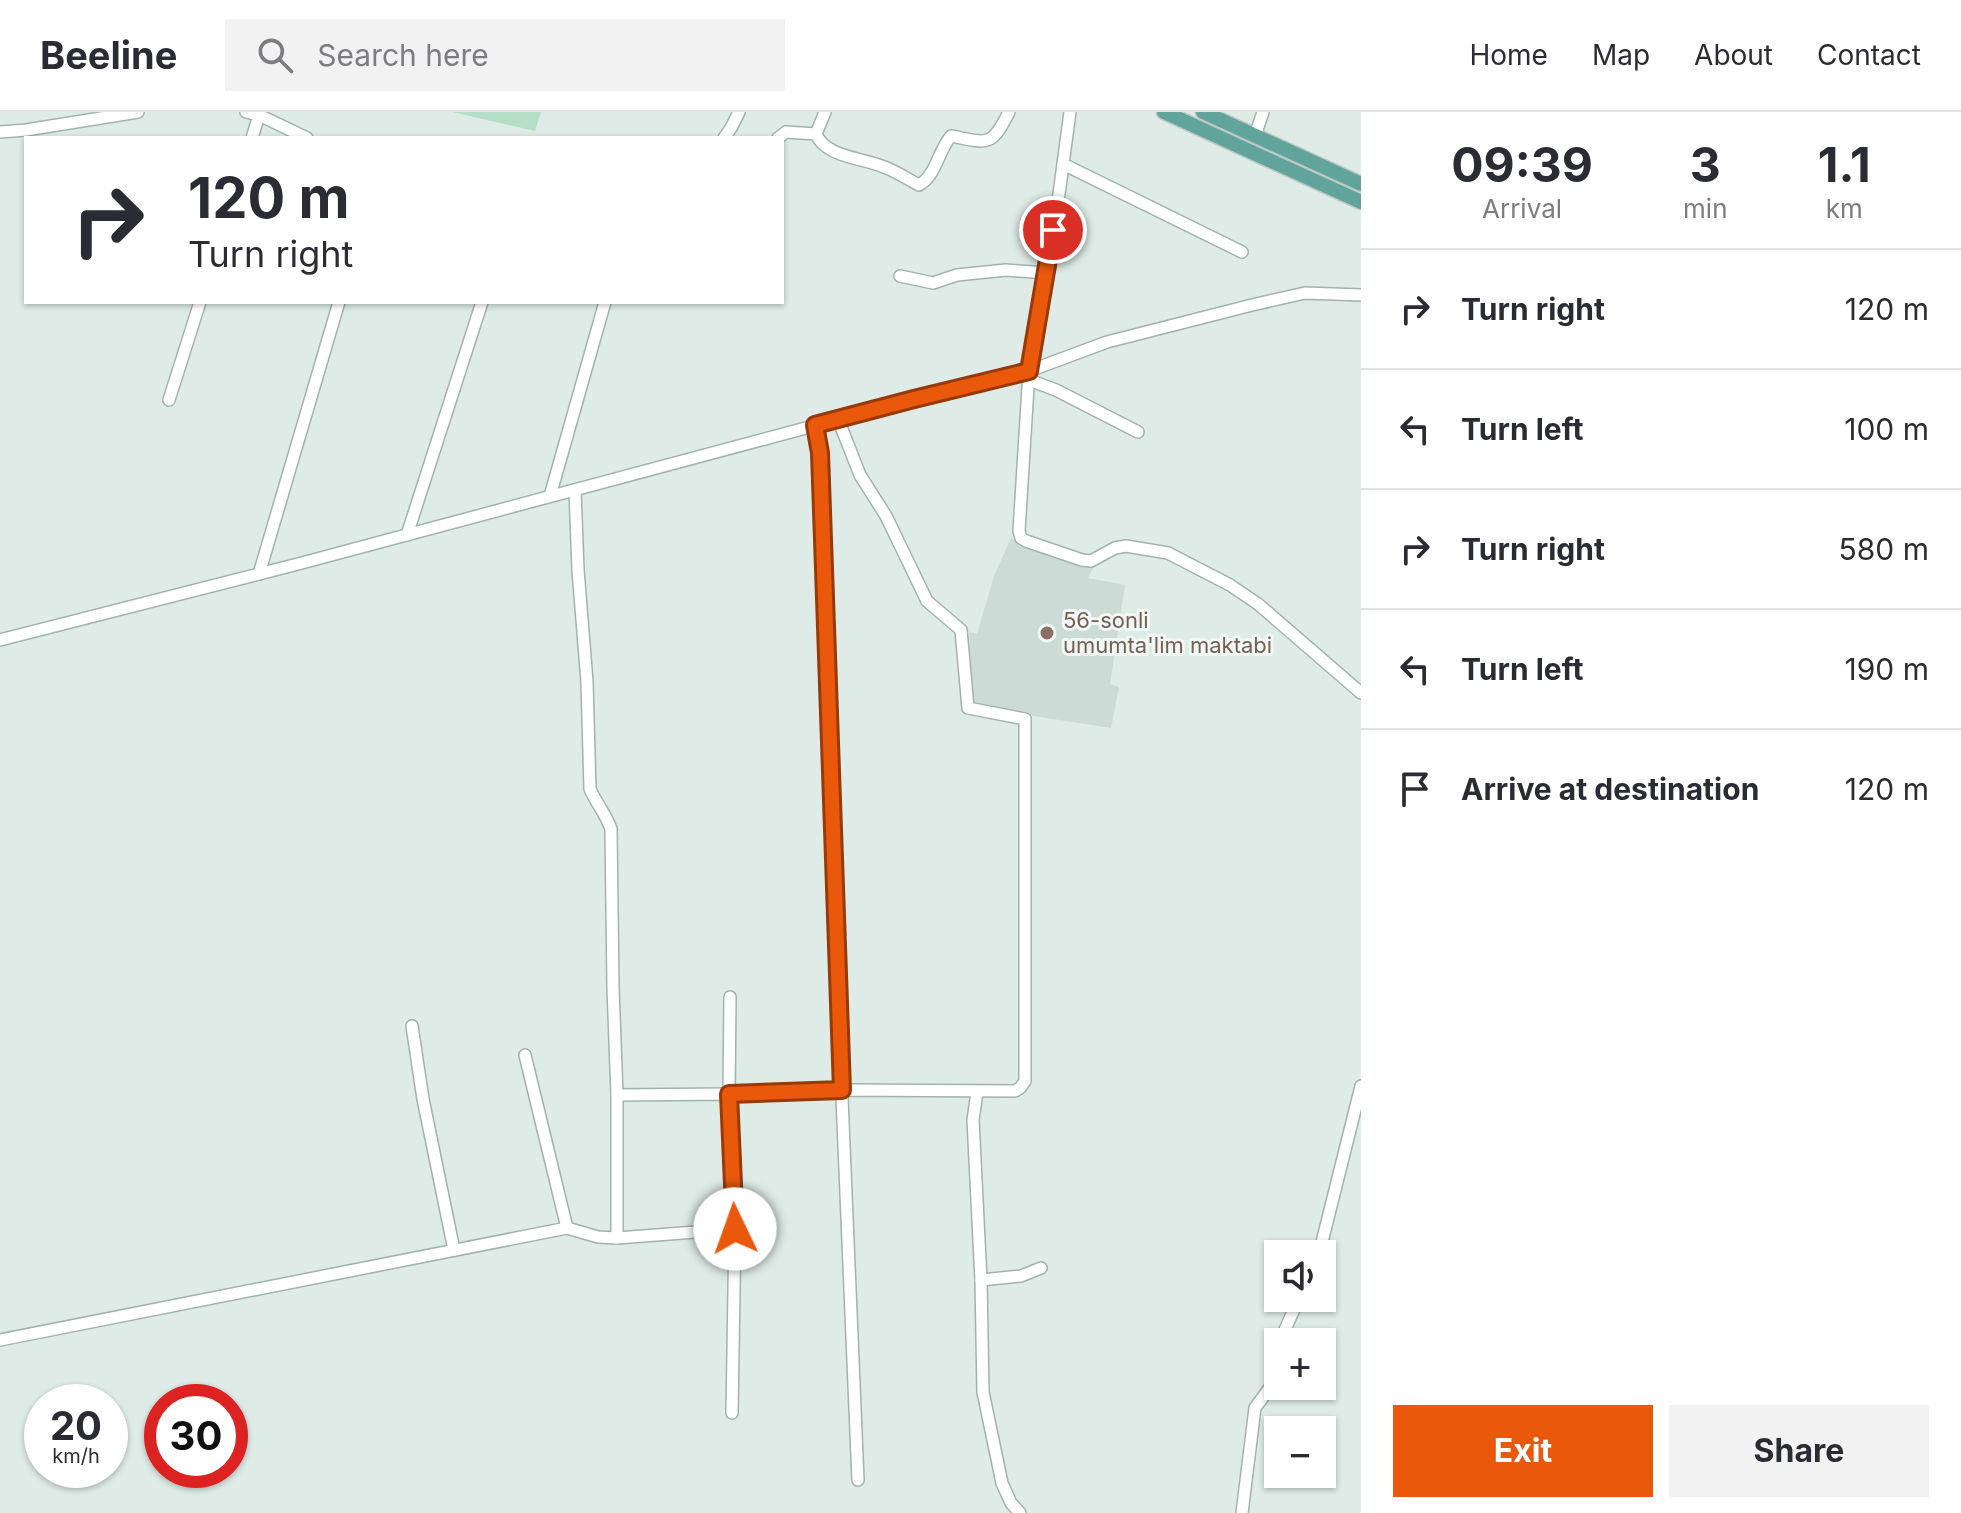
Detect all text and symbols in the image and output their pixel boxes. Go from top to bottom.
search box [225,19,785,91]
text: Beeline [40,32,177,78]
icon: search [253,33,297,77]
text: Search here [317,37,489,73]
text: Home [1469,38,1548,72]
text: Map [1592,38,1650,72]
text: About [1694,38,1773,72]
text: Contact [1817,38,1921,72]
text: 09:39 [1451,135,1593,194]
text: 3 [1690,135,1721,194]
text: 1.1 [1818,135,1871,194]
text: 120 m [188,164,350,232]
icon: right [56,168,160,272]
text: Arrival [1482,193,1562,224]
text: min [1683,193,1728,224]
text: km [1826,193,1863,224]
pin [1019,196,1087,264]
icon: arrive [1031,208,1075,252]
text: Turn right [188,232,353,276]
icon: right [1393,287,1437,331]
text: Turn right [1461,291,1605,327]
text: 120 m [1845,291,1929,327]
icon: left [1393,407,1437,451]
text: Turn left [1461,411,1583,447]
text: 100 m [1844,411,1929,447]
icon: right [1393,527,1437,571]
text: Turn right [1461,531,1605,567]
text: 580 m [1839,531,1929,567]
place label: 56-sonli umumta'lim maktabi [1063,607,1272,658]
marker: 56-sonli umumta'lim maktabi [1038,624,1056,642]
icon: left [1393,647,1437,691]
text: Turn left [1461,651,1583,687]
text: 190 m [1845,651,1929,687]
icon: arrive [1393,767,1437,811]
text: Arrive at destination [1461,771,1759,807]
text: 120 m [1845,771,1929,807]
position arrow [693,1187,777,1271]
map controls [1264,1240,1336,1488]
button: sound [1264,1240,1336,1312]
button: + [1264,1328,1336,1400]
speed limit sign: 30 [144,1384,248,1488]
text: 20 [50,1401,102,1450]
button: Exit [1393,1405,1653,1497]
button: Share [1669,1405,1929,1497]
button: − [1264,1416,1336,1488]
text: km/h [52,1444,100,1468]

